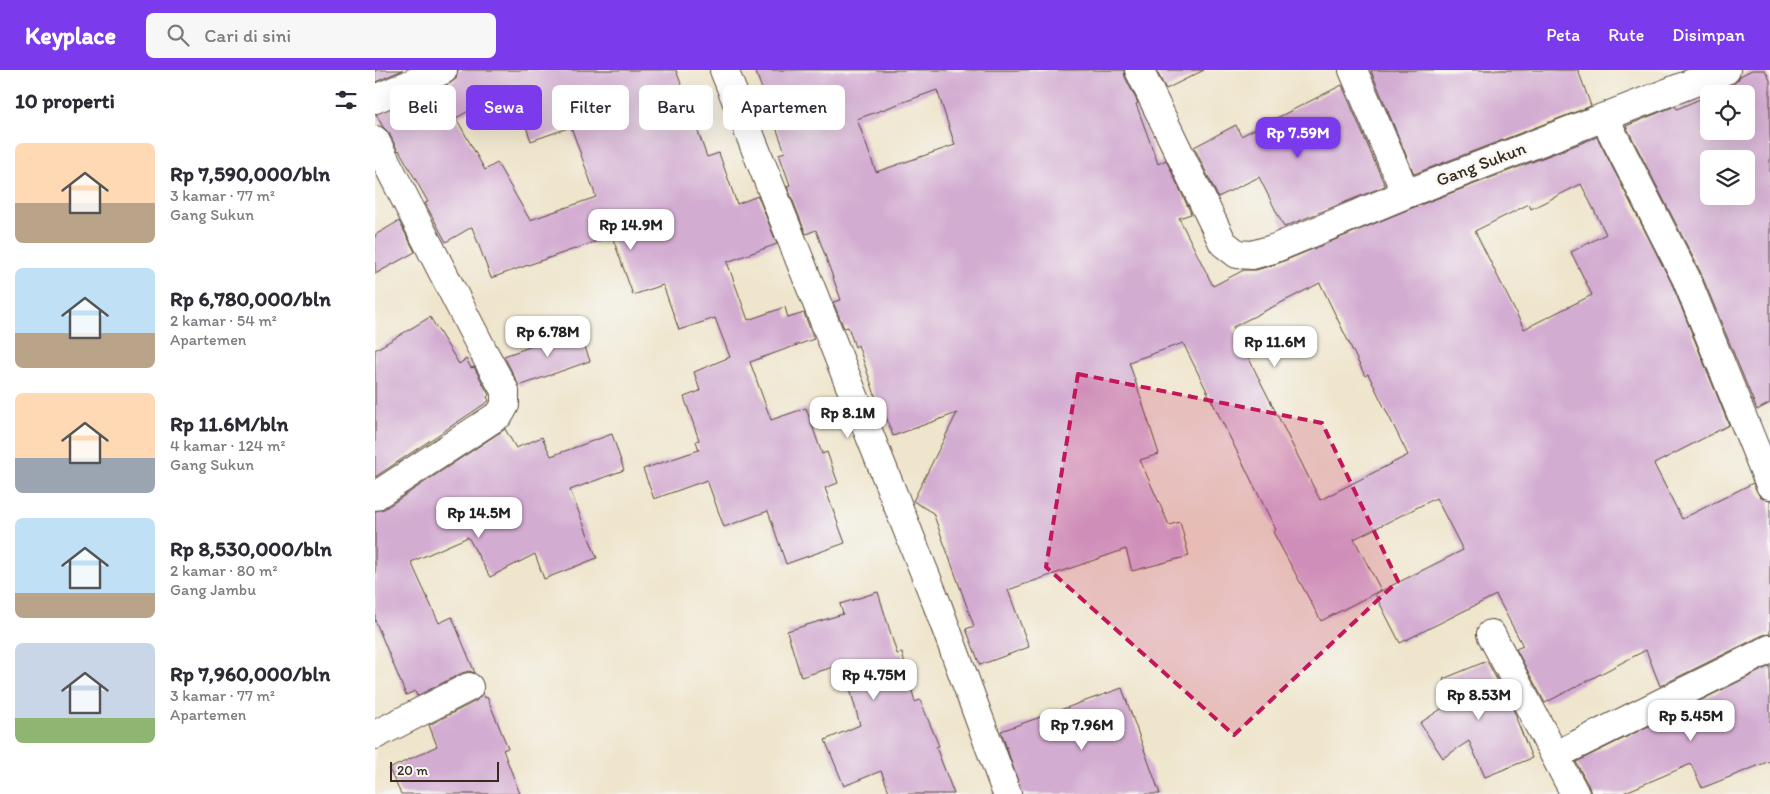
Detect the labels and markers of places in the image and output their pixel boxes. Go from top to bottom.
pin: Rp 7.59M [1246,116,1350,159]
pin: Rp 14.9M [579,208,683,251]
pin: Rp 6.78M [496,316,600,358]
pin: Rp 11.6M [1223,326,1327,368]
pin: Rp 8.1M [802,396,894,439]
pin: Rp 14.5M [427,496,531,539]
pin: Rp 4.75M [822,658,926,701]
pin: Rp 8.53M [1427,678,1531,721]
pin: Rp 5.45M [1639,700,1743,742]
pin: Rp 7.96M [1030,708,1134,751]

